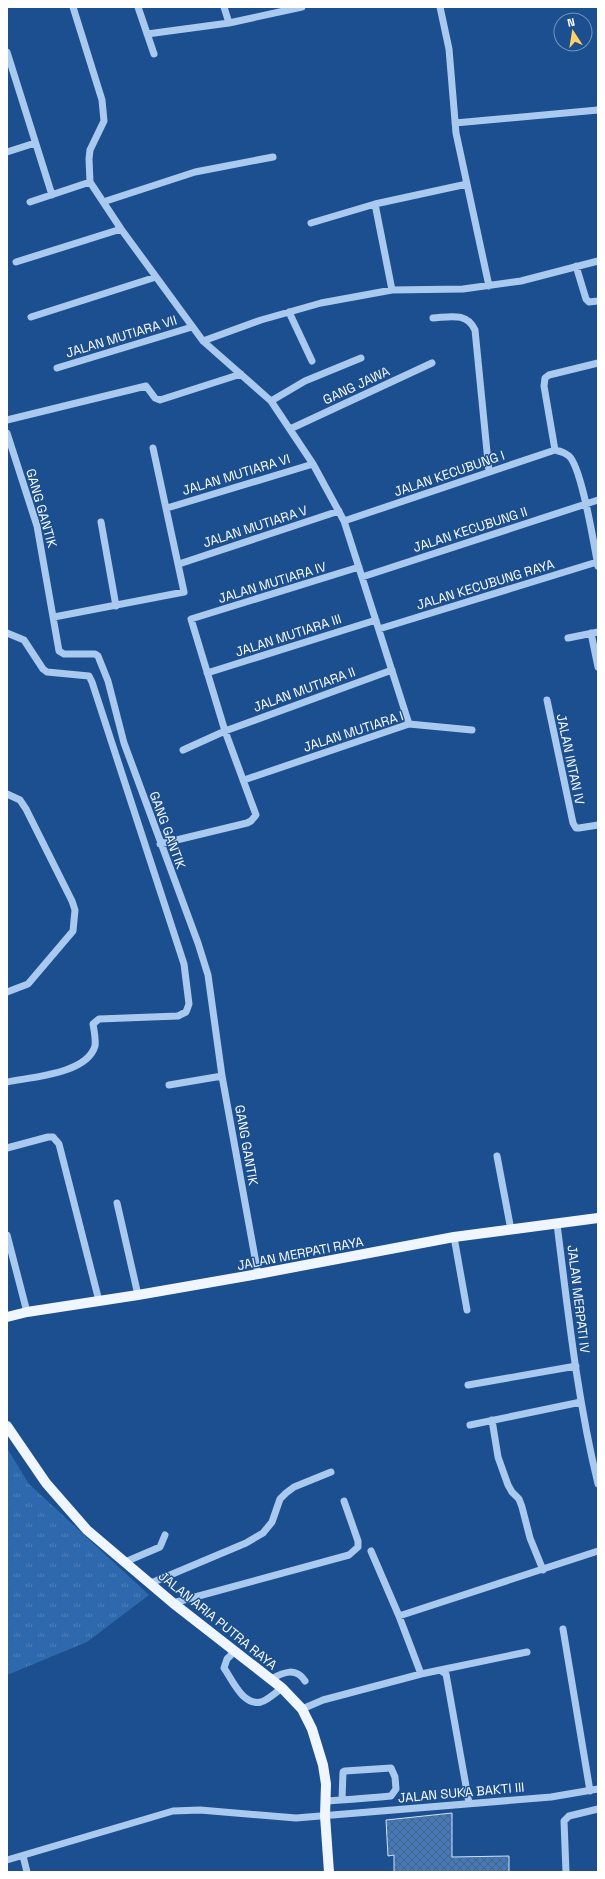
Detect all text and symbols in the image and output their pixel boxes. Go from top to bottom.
north arrow [553,12,593,52]
text: N [566,15,576,30]
street label: JALAN MUTIARA VII [63,311,179,361]
street label: GANG JAWA [320,363,392,408]
street label: JALAN KECUBUNG I [392,447,507,500]
street label: JALAN MUTIARA VI [180,450,292,499]
street label: GANG GANTIK [22,467,61,550]
street label: JALAN MUTIARA V [201,502,310,551]
street label: JALAN KECUBUNG II [411,503,529,556]
street label: JALAN KECUBUNG RAYA [414,555,556,614]
street label: JALAN MUTIARA IV [216,558,328,607]
street label: JALAN MUTIARA III [233,610,343,661]
street label: JALAN MUTIARA II [251,663,358,716]
street label: JALAN MUTIARA I [301,707,405,756]
street label: JALAN INTAN IV [553,712,588,806]
street label: GANG GANTIK [146,789,189,871]
street label: GANG GANTIK [231,1103,262,1187]
street label: JALAN MERPATI RAYA [235,1233,365,1274]
street label: JALAN MERPATI IV [563,1244,594,1354]
street label: JALAN ARIA PUTRA RAYA [155,1567,280,1673]
street label: JALAN SUKA BAKTI III [397,1778,525,1807]

